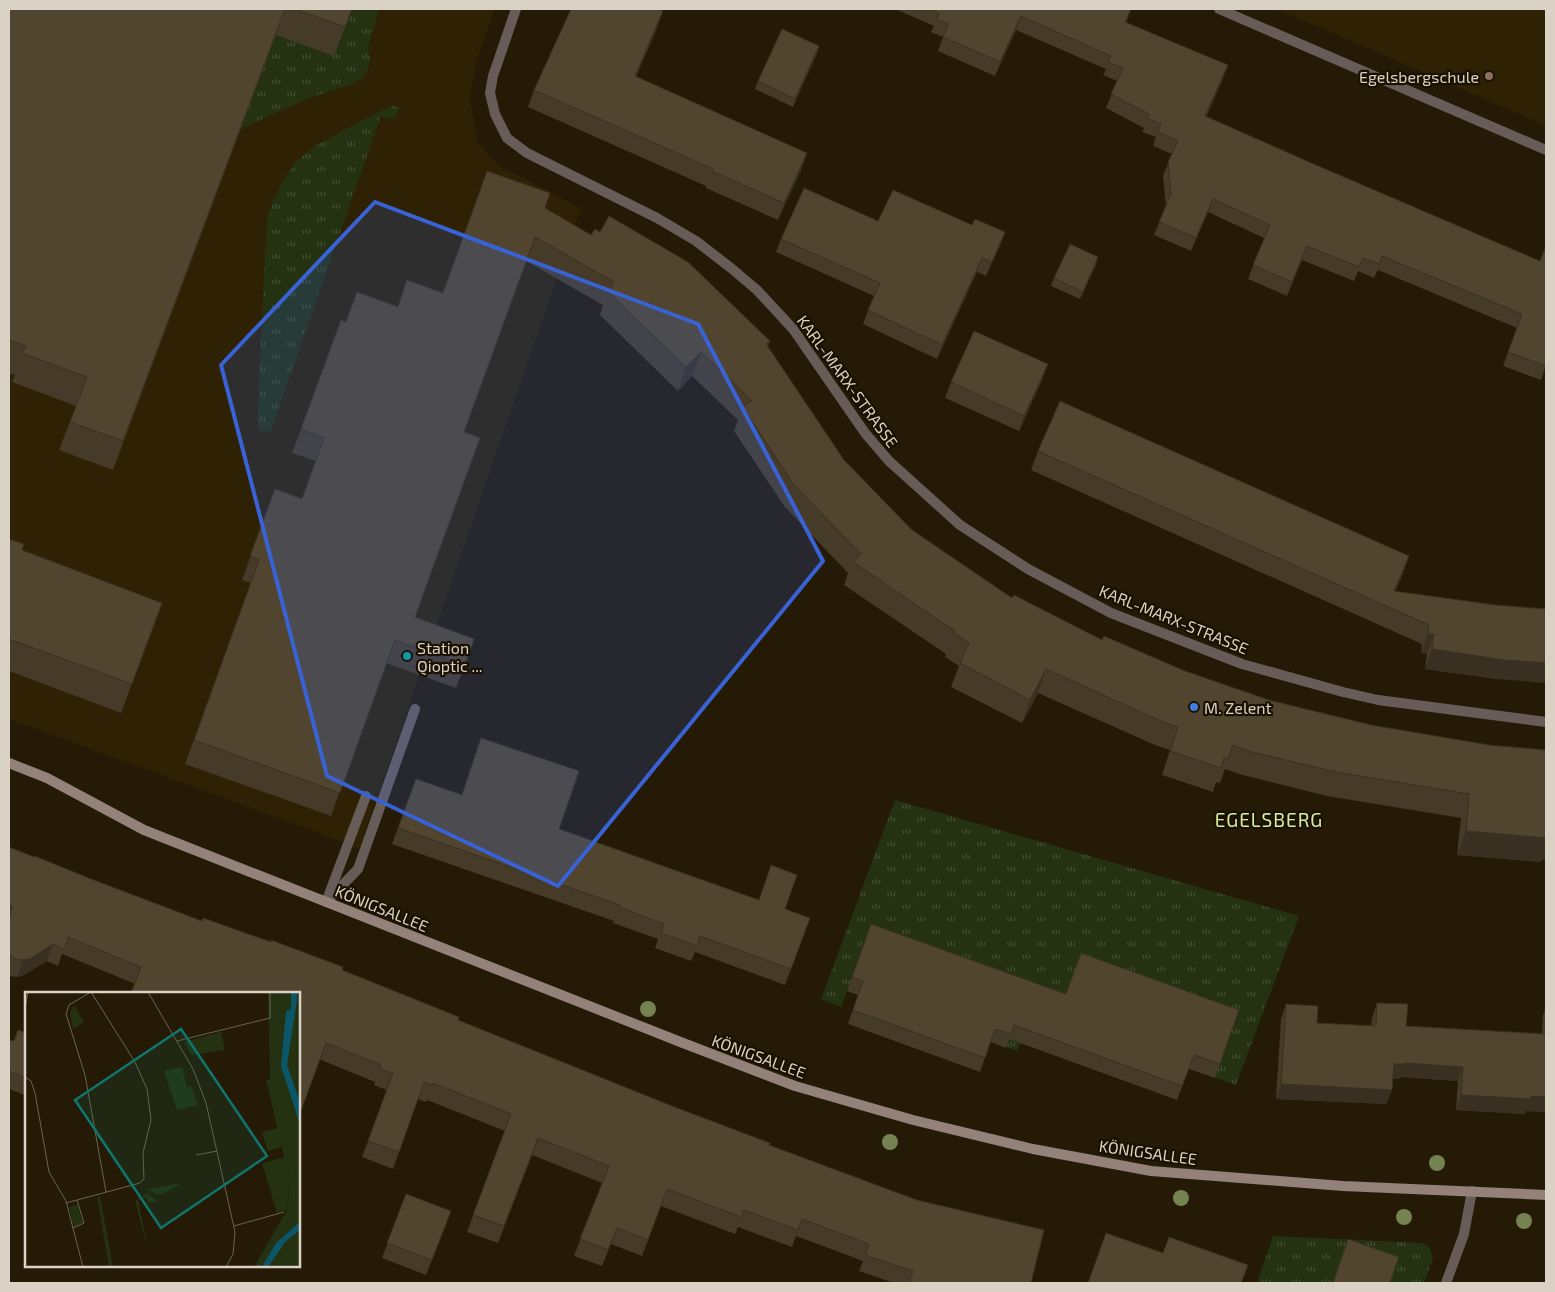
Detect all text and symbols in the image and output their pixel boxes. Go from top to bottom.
place label: Egelsbergschule [1359,67,1479,86]
marker: Egelsbergschule [1483,70,1495,82]
street label: KARL-MARX-STRASSE [793,311,903,451]
street label: KARL-MARX-STRASSE [1097,580,1251,658]
place label: Station Qioptic ... [417,638,482,676]
marker: Station Qioptic ... [401,650,413,662]
place label: M. Zelent [1204,698,1272,717]
marker: M. Zelent [1188,701,1200,713]
district label: EGELSBERG [1215,808,1323,831]
street label: KÖNIGSALLEE [333,881,431,935]
inset map [25,992,300,1267]
street label: KÖNIGSALLEE [709,1030,809,1082]
street label: KÖNIGSALLEE [1098,1136,1198,1168]

